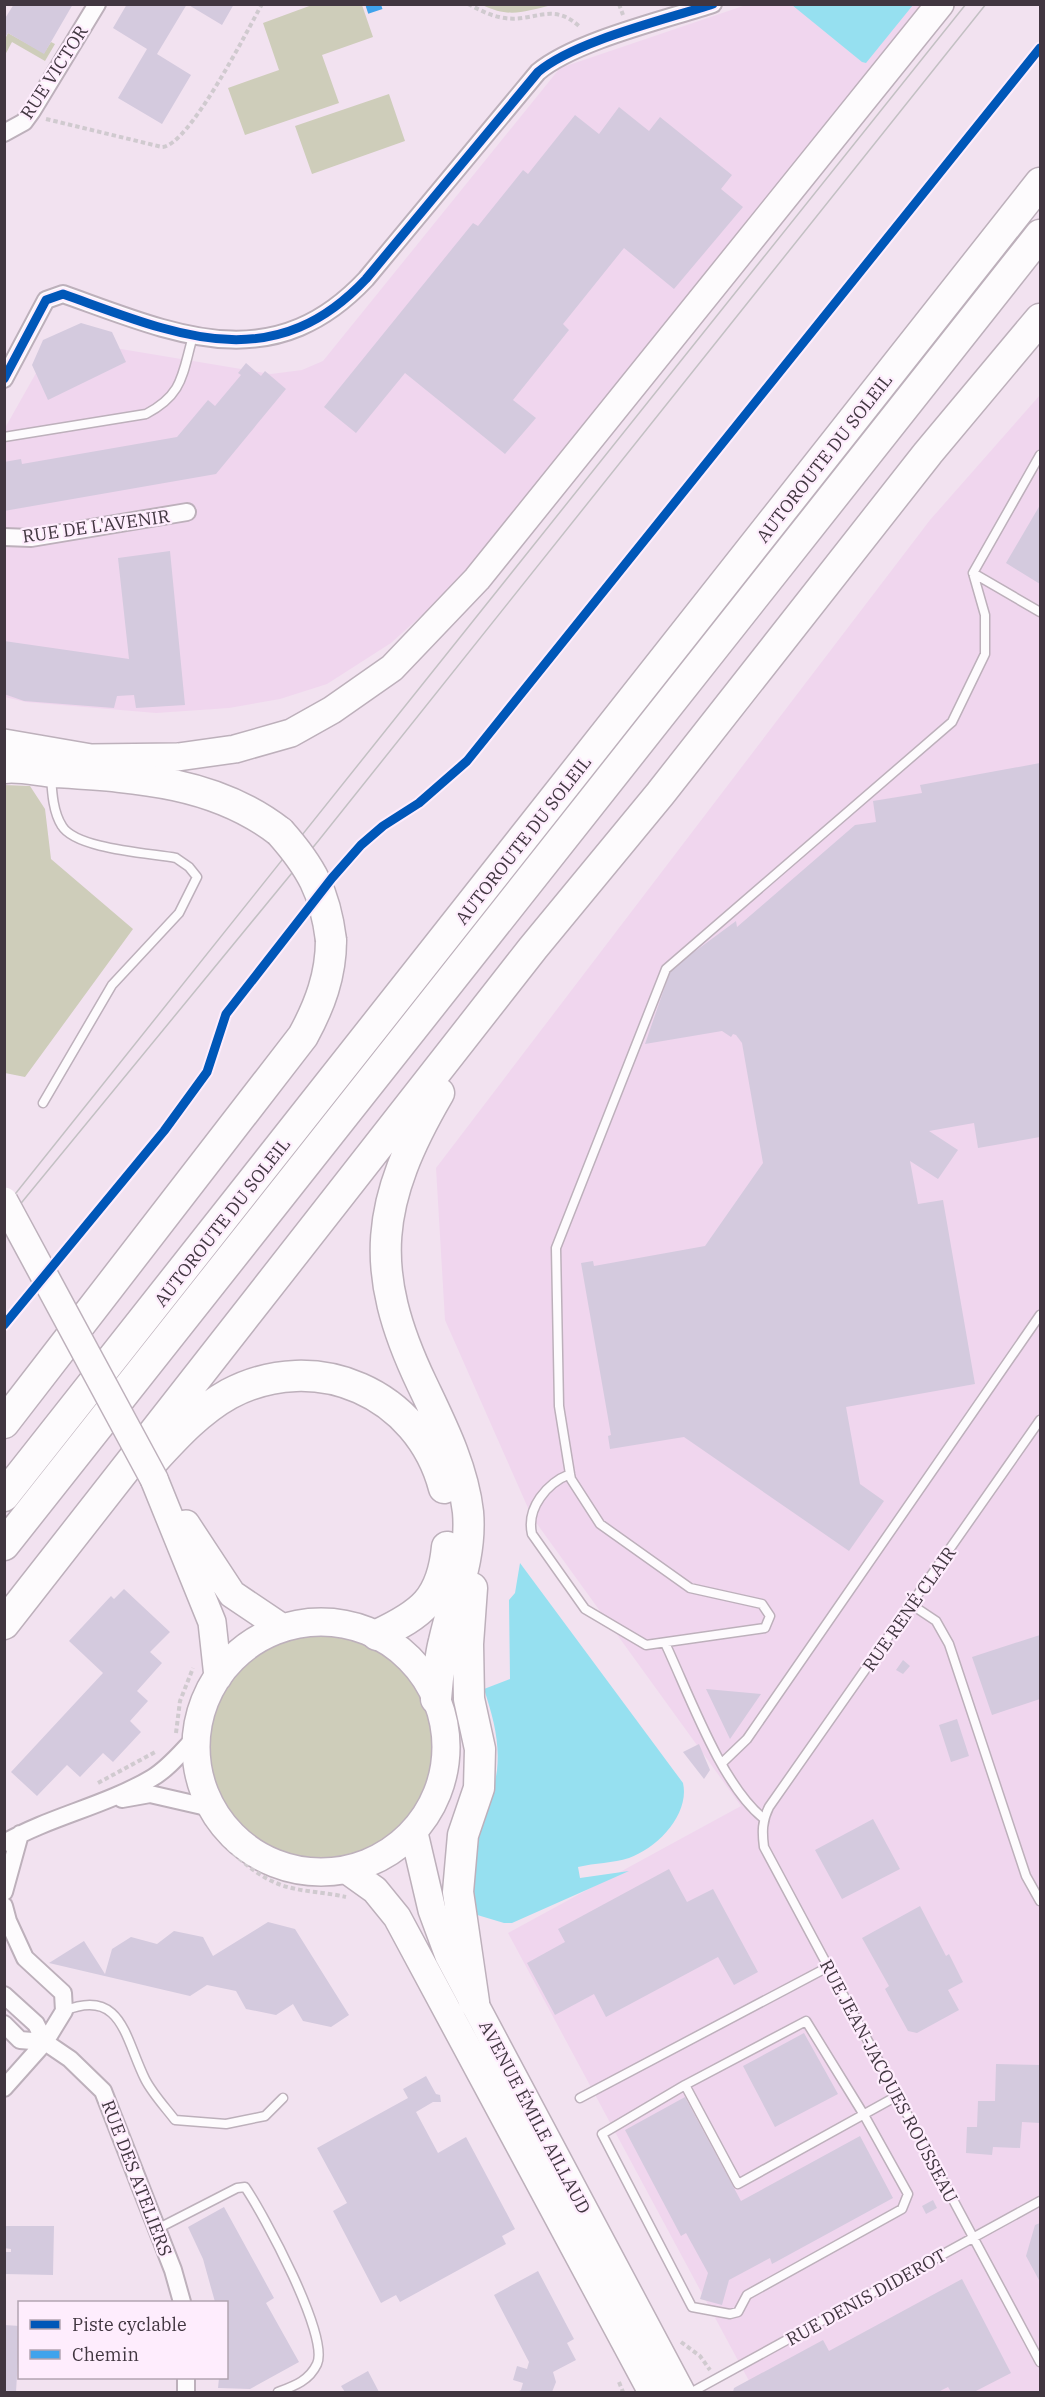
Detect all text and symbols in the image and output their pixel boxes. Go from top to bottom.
street label: RUE VICTOR [15,21,93,123]
street label: AUTOROUTE DU SOLEIL [751,369,897,547]
street label: RUE DE L'AVENIR [21,504,171,548]
street label: AUTOROUTE DU SOLEIL [450,751,596,929]
street label: AUTOROUTE DU SOLEIL [149,1133,295,1311]
street label: RUE RENÉ CLAIR [857,1542,961,1676]
street label: RUE JEAN-JACQUES ROUSSEAU [815,1955,963,2207]
street label: AVENUE ÉMILE AILLAUD [474,2016,596,2218]
street label: RUE DES ATELIERS [97,2097,177,2259]
street label: RUE DENIS DIDEROT [782,2243,950,2351]
legend [18,2301,228,2379]
text: Piste cyclable [72,2313,187,2336]
text: Chemin [72,2343,139,2366]

